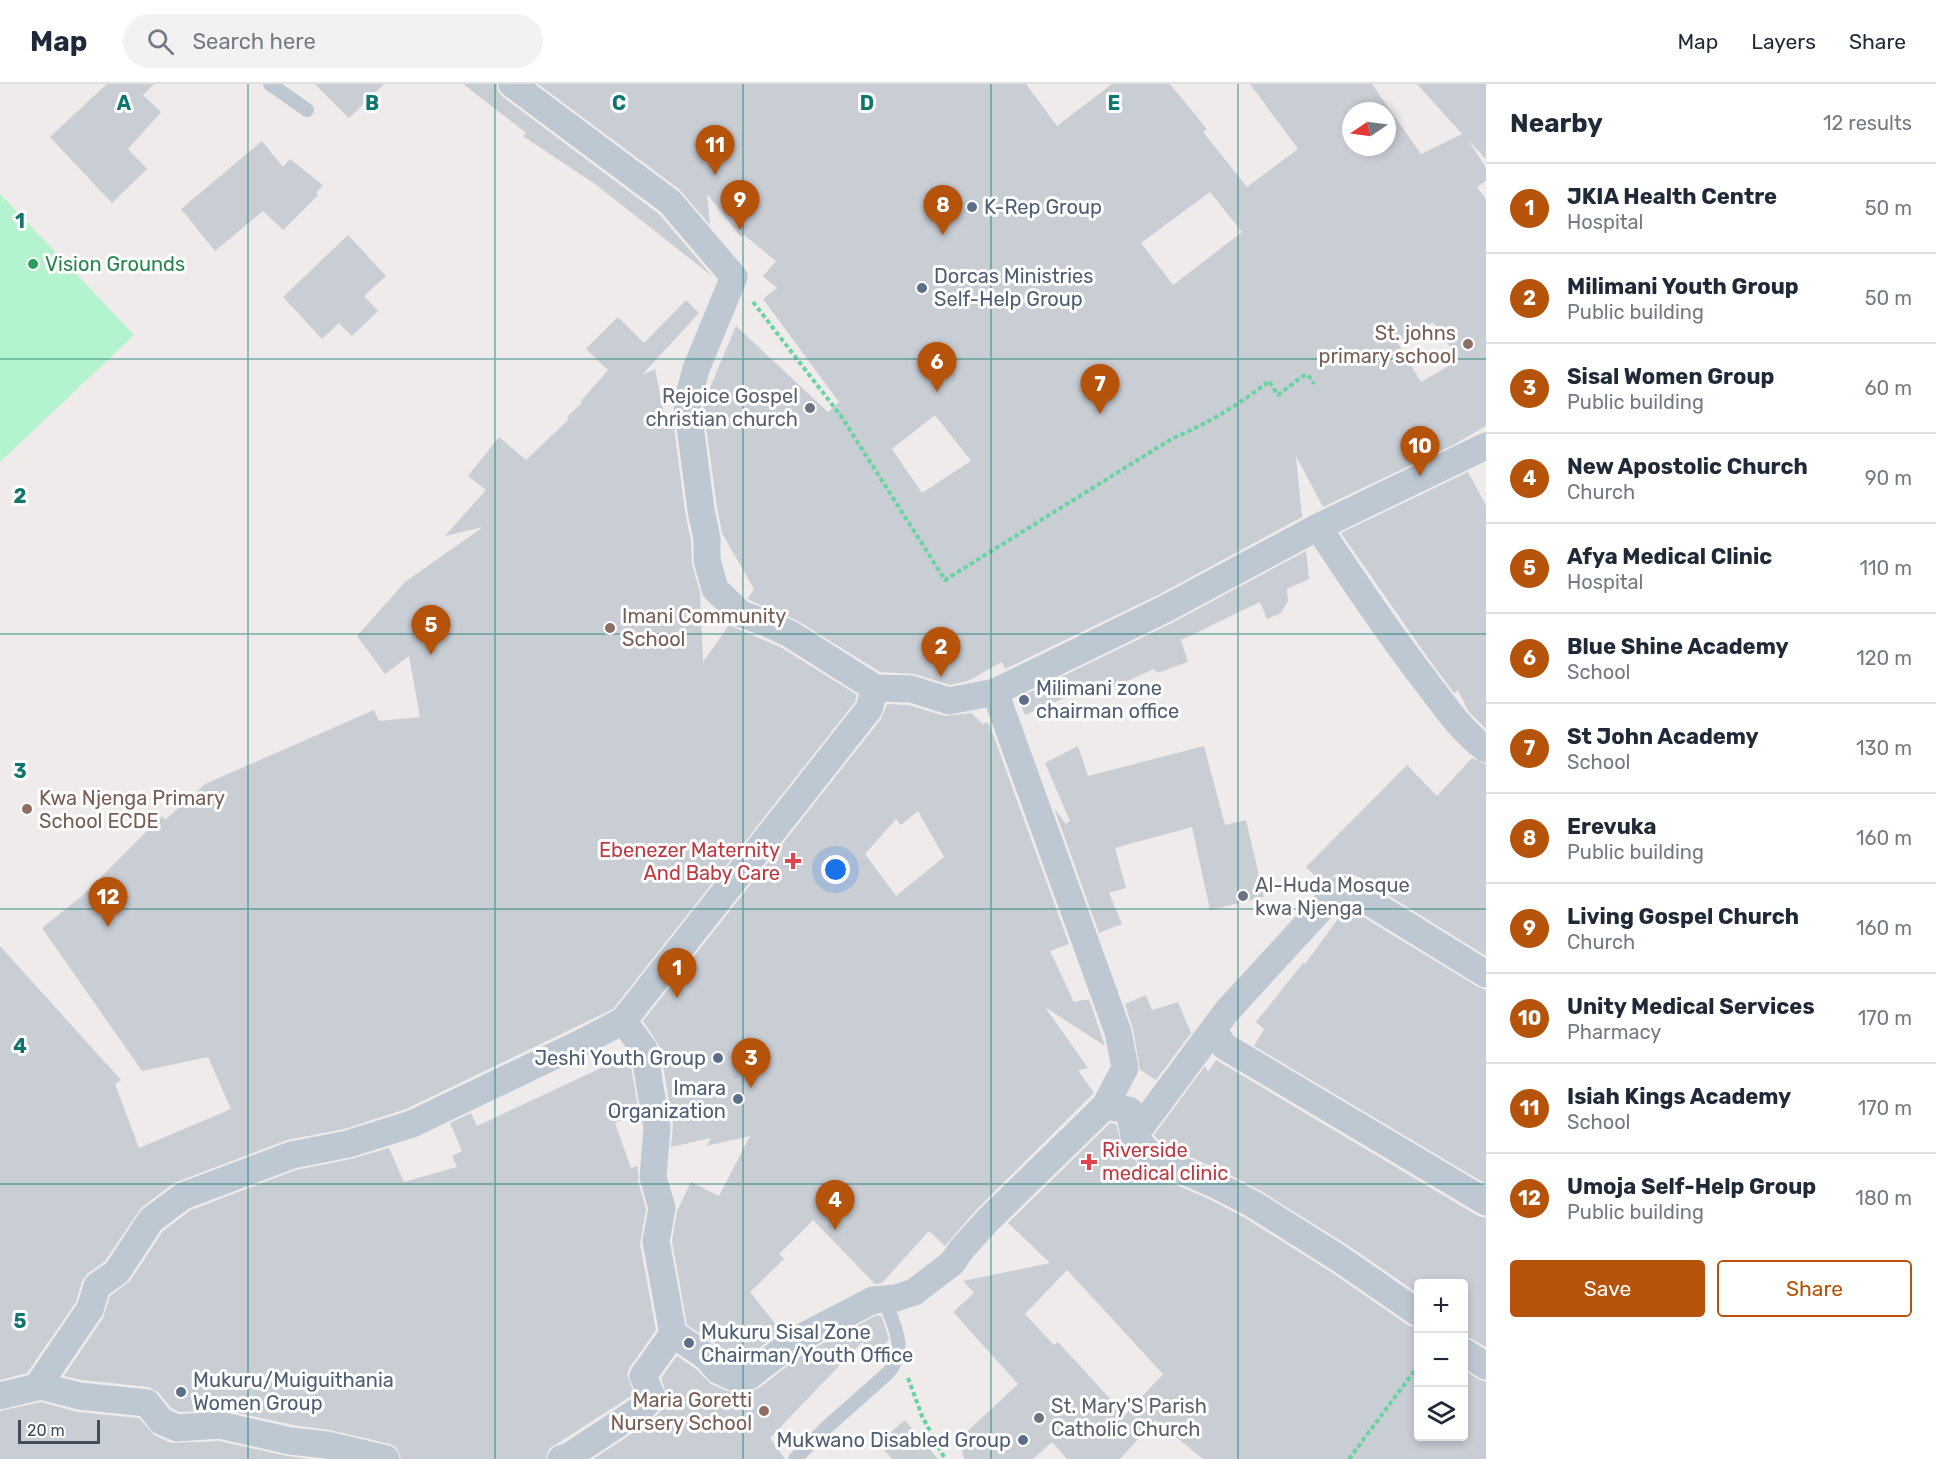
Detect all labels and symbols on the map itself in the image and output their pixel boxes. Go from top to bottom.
text: A [117,91,132,115]
text: B [365,91,379,115]
text: C [612,91,626,115]
text: D [860,91,874,115]
text: E [1108,91,1120,115]
north arrow [1342,102,1396,156]
pin: 11 [696,126,734,175]
pin: 9 [720,180,760,230]
pin: 8 [924,186,962,235]
place label: K-Rep Group [984,195,1102,219]
marker: K-Rep Group [965,200,979,214]
text: 1 [15,209,25,233]
place label: Vision Grounds [45,252,185,276]
marker: Vision Grounds [26,257,40,271]
place label: Dorcas Ministries Self-Help Group [934,264,1093,311]
marker: Dorcas Ministries Self-Help Group [915,281,929,295]
place label: St. johns primary school [1319,321,1456,368]
marker: St. johns primary school [1461,337,1475,351]
pin: 6 [918,342,956,392]
pin: 7 [1080,364,1120,414]
place label: Rejoice Gospel christian church [646,384,798,431]
marker: Rejoice Gospel christian church [803,401,817,415]
pin: 10 [1400,426,1440,476]
text: 2 [14,484,27,508]
place label: Imani Community School [622,604,786,651]
pin: 5 [412,606,450,655]
marker: Imani Community School [603,621,617,635]
pin: 2 [922,628,960,677]
place label: Milimani zone chairman office [1036,676,1179,723]
marker: Milimani zone chairman office [1017,693,1031,707]
text: 3 [13,759,27,783]
place label: Kwa Njenga Primary School ECDE [39,786,225,833]
marker: Kwa Njenga Primary School ECDE [20,802,34,816]
place label: Ebenezer Maternity And Baby Care [599,838,780,885]
marker: Ebenezer Maternity And Baby Care [784,852,802,870]
your location [821,855,850,884]
place label: Al-Huda Mosque kwa Njenga [1255,873,1410,920]
pin: 12 [88,878,128,927]
marker: Al-Huda Mosque kwa Njenga [1236,889,1250,903]
pin: 1 [658,948,696,998]
text: 4 [13,1034,27,1058]
pin: 3 [732,1038,771,1088]
place label: Jeshi Youth Group [534,1046,706,1070]
marker: Jeshi Youth Group [711,1051,725,1065]
place label: Imara Organization [608,1076,726,1123]
marker: Imara Organization [731,1092,745,1106]
place label: Riverside medical clinic [1102,1138,1228,1185]
marker: Riverside medical clinic [1080,1153,1098,1171]
pin: 4 [816,1180,854,1230]
text: 5 [14,1309,27,1333]
place label: Mukuru Sisal Zone Chairman/Youth Office [701,1320,913,1367]
marker: Mukuru Sisal Zone Chairman/Youth Office [682,1336,696,1350]
place label: Mukuru/Muiguithania Women Group [193,1368,394,1415]
marker: Mukuru/Muiguithania Women Group [174,1385,188,1399]
place label: Maria Goretti Nursery School [611,1388,752,1435]
place label: St. Mary'S Parish Catholic Church [1051,1394,1207,1441]
marker: Maria Goretti Nursery School [757,1404,771,1418]
marker: St. Mary'S Parish Catholic Church [1032,1411,1046,1425]
scale bar [18,1417,100,1444]
place label: Mukwano Disabled Group [776,1428,1011,1452]
marker: Mukwano Disabled Group [1016,1433,1030,1447]

